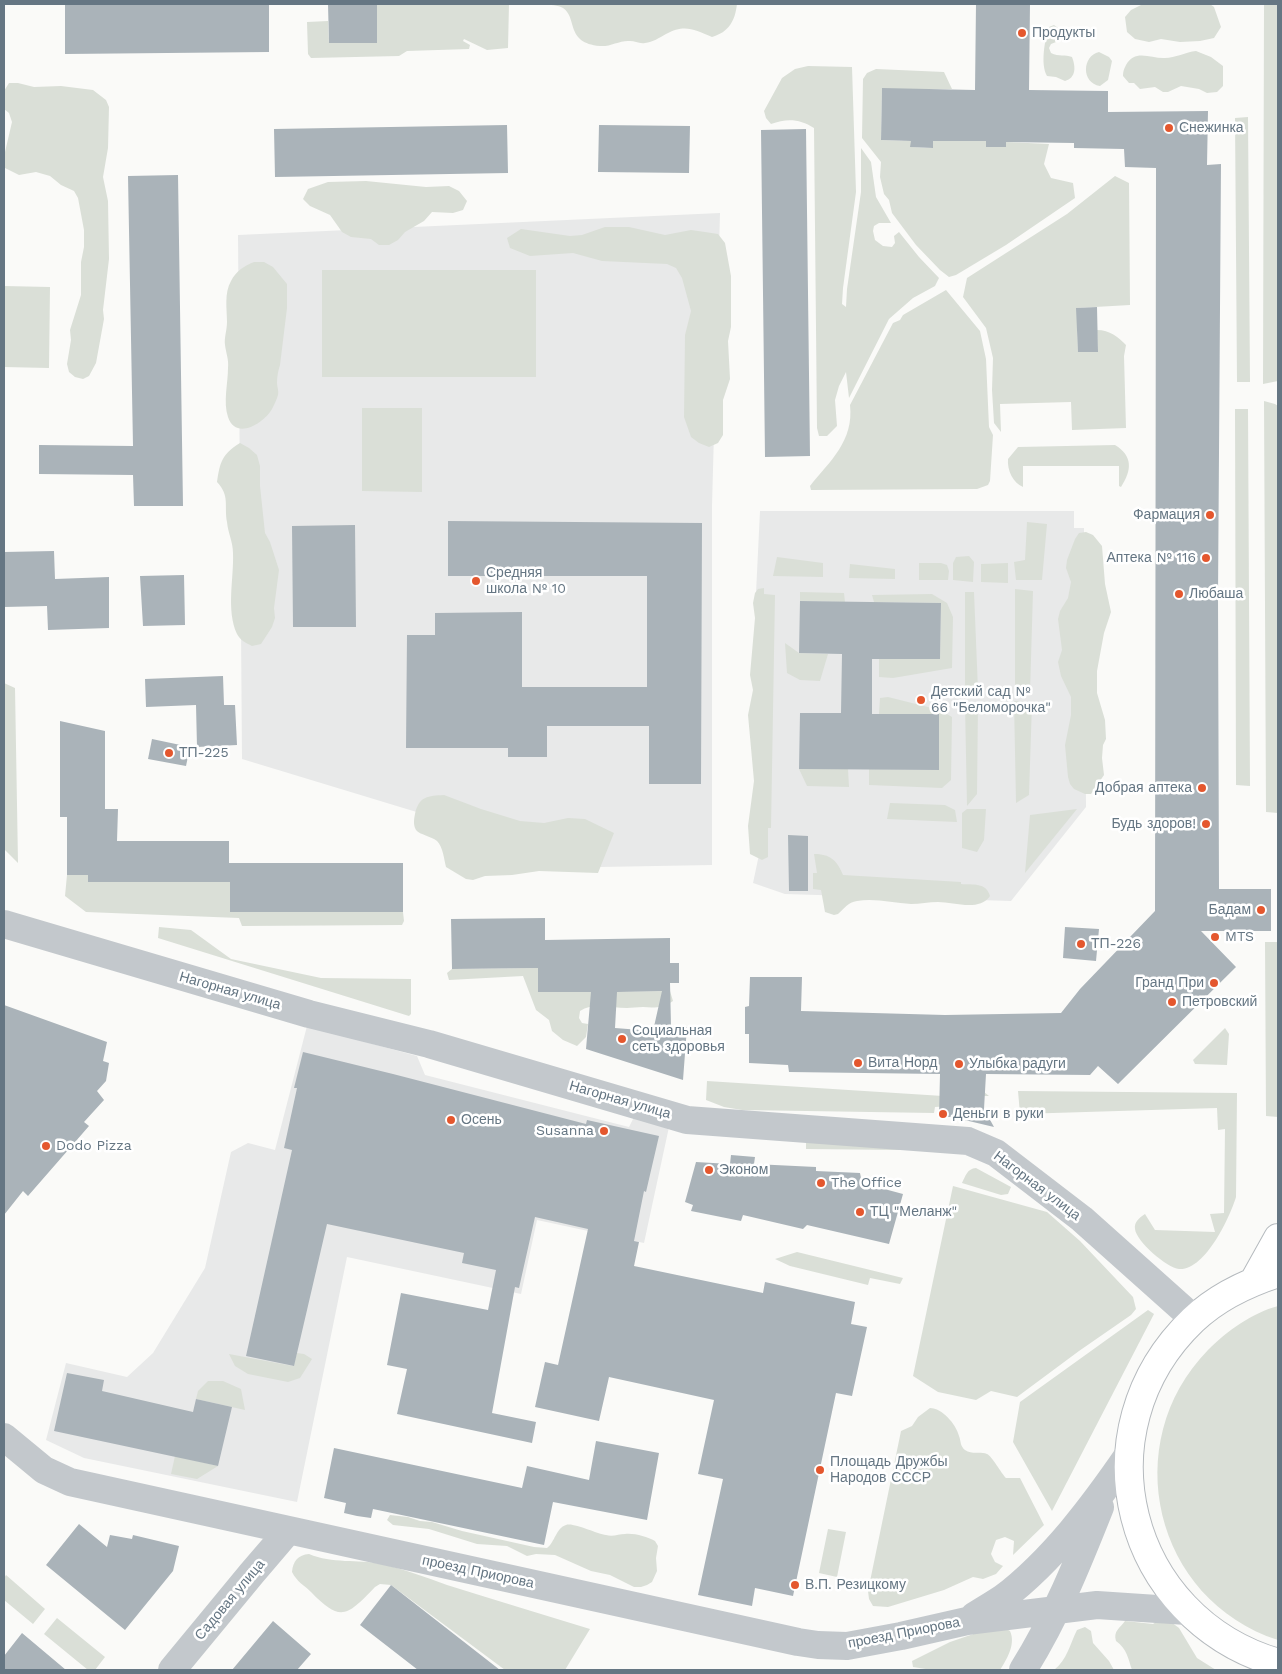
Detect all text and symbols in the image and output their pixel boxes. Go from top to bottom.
place label: Продукты [1032,25,1095,41]
marker: Продукты [1016,27,1028,39]
place label: Снежинка [1179,120,1244,136]
marker: Снежинка [1163,122,1175,134]
place label: Фармация [1133,507,1200,523]
marker: Фармация [1204,509,1216,521]
place label: Аптека № 116 [1107,550,1196,566]
marker: Аптека № 116 [1200,552,1212,564]
place label: Средняя школа № 10 [486,565,566,598]
marker: Средняя школа № 10 [470,575,482,587]
place label: Любаша [1189,586,1243,602]
marker: Любаша [1173,588,1185,600]
place label: Детский сад № 66 "Беломорочка" [931,684,1051,716]
marker: Детский сад № 66 "Беломорочка" [915,694,927,706]
place label: ТП-225 [179,745,229,761]
marker: ТП-225 [163,747,175,759]
place label: Добрая аптека [1095,780,1192,796]
marker: Добрая аптека [1196,782,1208,794]
place label: Будь здоров! [1111,816,1196,832]
marker: Будь здоров! [1200,818,1212,830]
place label: Бадам [1208,902,1251,918]
marker: Бадам [1255,904,1267,916]
place label: MTS [1225,929,1254,945]
marker: MTS [1209,931,1221,943]
place label: ТП-226 [1091,936,1141,952]
marker: ТП-226 [1075,938,1087,950]
street label: Нагорная улица [177,969,283,1013]
place label: Гранд При [1135,975,1204,991]
marker: Гранд При [1208,977,1220,989]
place label: Петровский [1182,994,1257,1010]
marker: Петровский [1166,996,1178,1008]
place label: Социальная сеть здоровья [632,1023,725,1056]
marker: Социальная сеть здоровья [616,1033,628,1045]
place label: Вита Норд [868,1055,938,1071]
place label: Улыбка радуги [969,1056,1066,1072]
marker: Вита Норд [852,1057,864,1069]
marker: Улыбка радуги [953,1058,965,1070]
street label: Нагорная улица [567,1078,673,1122]
place label: Деньги в руки [953,1106,1044,1122]
marker: Деньги в руки [937,1108,949,1120]
place label: Осень [461,1112,502,1128]
marker: Осень [445,1114,457,1126]
place label: Susanna [536,1123,594,1139]
marker: Susanna [598,1125,610,1137]
place label: Dodo Pizza [56,1138,132,1154]
marker: Dodo Pizza [40,1140,52,1152]
street label: Нагорная улица [990,1148,1084,1224]
place label: Эконом [719,1162,768,1178]
marker: Эконом [703,1164,715,1176]
place label: The Office [831,1175,902,1191]
marker: The Office [815,1177,827,1189]
place label: ТЦ "Меланж" [870,1204,957,1220]
marker: ТЦ "Меланж" [854,1206,866,1218]
place label: Площадь Дружбы Народов СССР [830,1454,948,1486]
marker: Площадь Дружбы Народов СССР [814,1464,826,1476]
street label: проезд Приорова [421,1552,535,1592]
street label: Садовая улица [191,1556,269,1644]
place label: В.П. Резицкому [805,1577,906,1593]
marker: В.П. Резицкому [789,1579,801,1591]
street label: проезд Приорова [847,1614,961,1652]

